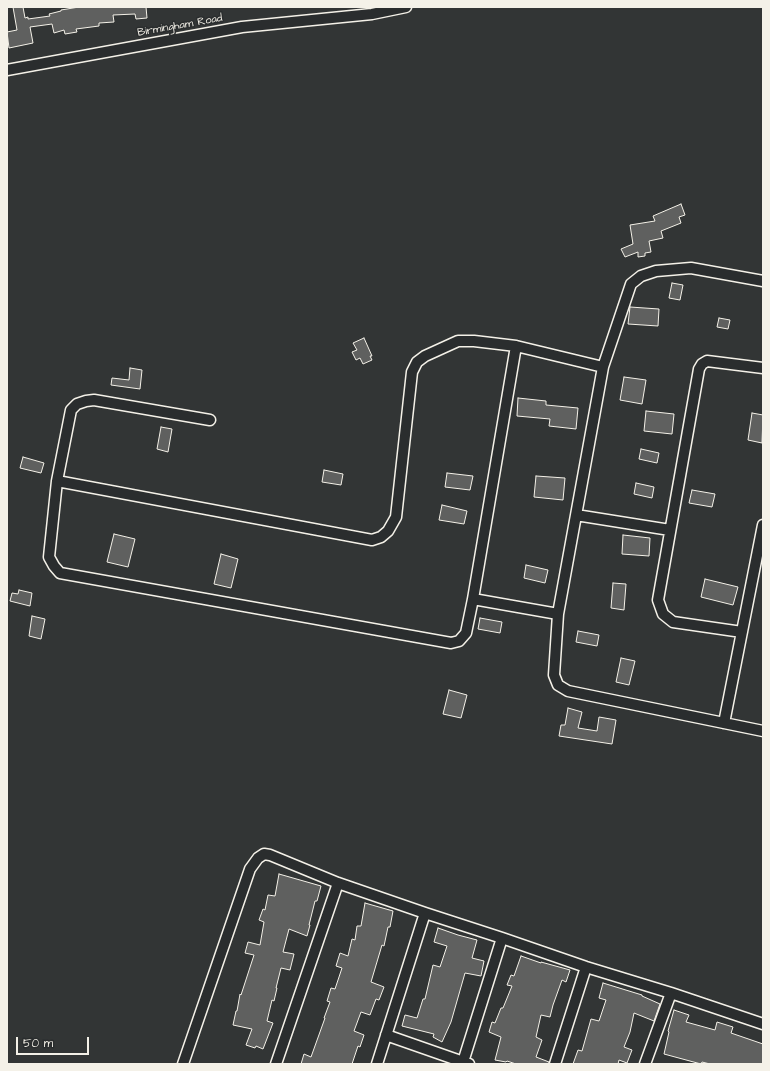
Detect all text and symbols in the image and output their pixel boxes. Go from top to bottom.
street label: Birmingham Road [136,12,224,40]
scale bar [18,1029,91,1055]
text: 50 m [23,1035,53,1052]

